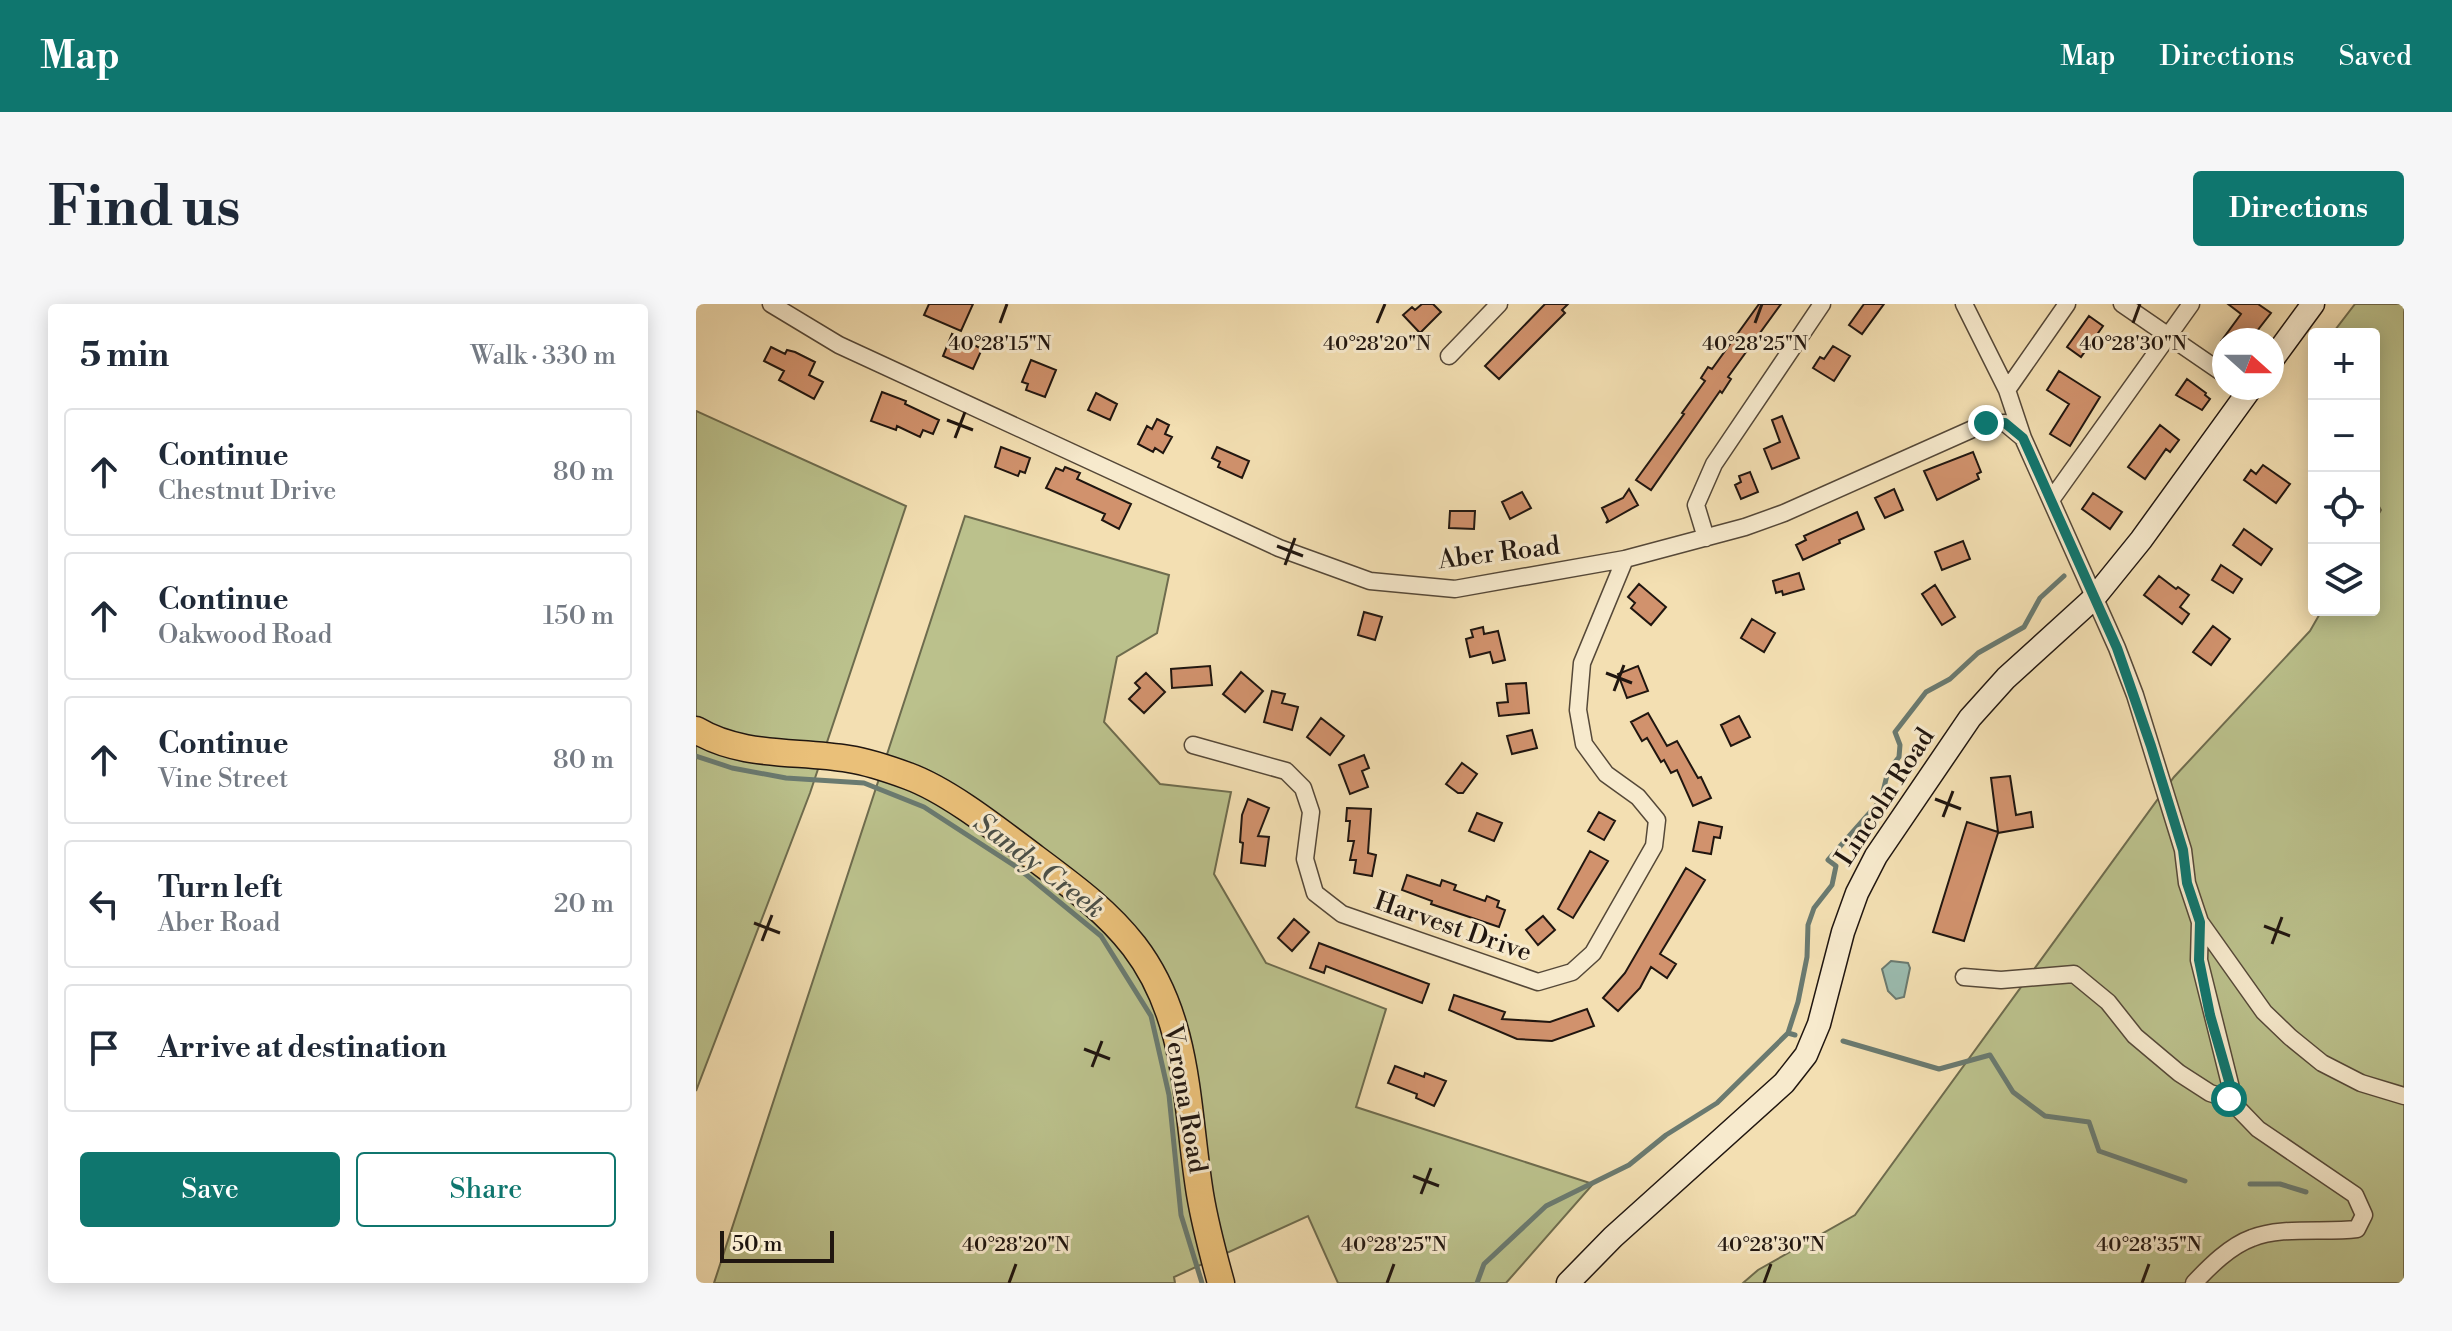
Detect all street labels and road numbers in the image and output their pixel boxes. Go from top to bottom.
street label: Aber Road [1435,530,1562,576]
street label: Lincoln Road [1829,722,1942,872]
street label: Harvest Drive [1370,885,1536,969]
street label: Verona Road [1156,1022,1214,1176]

